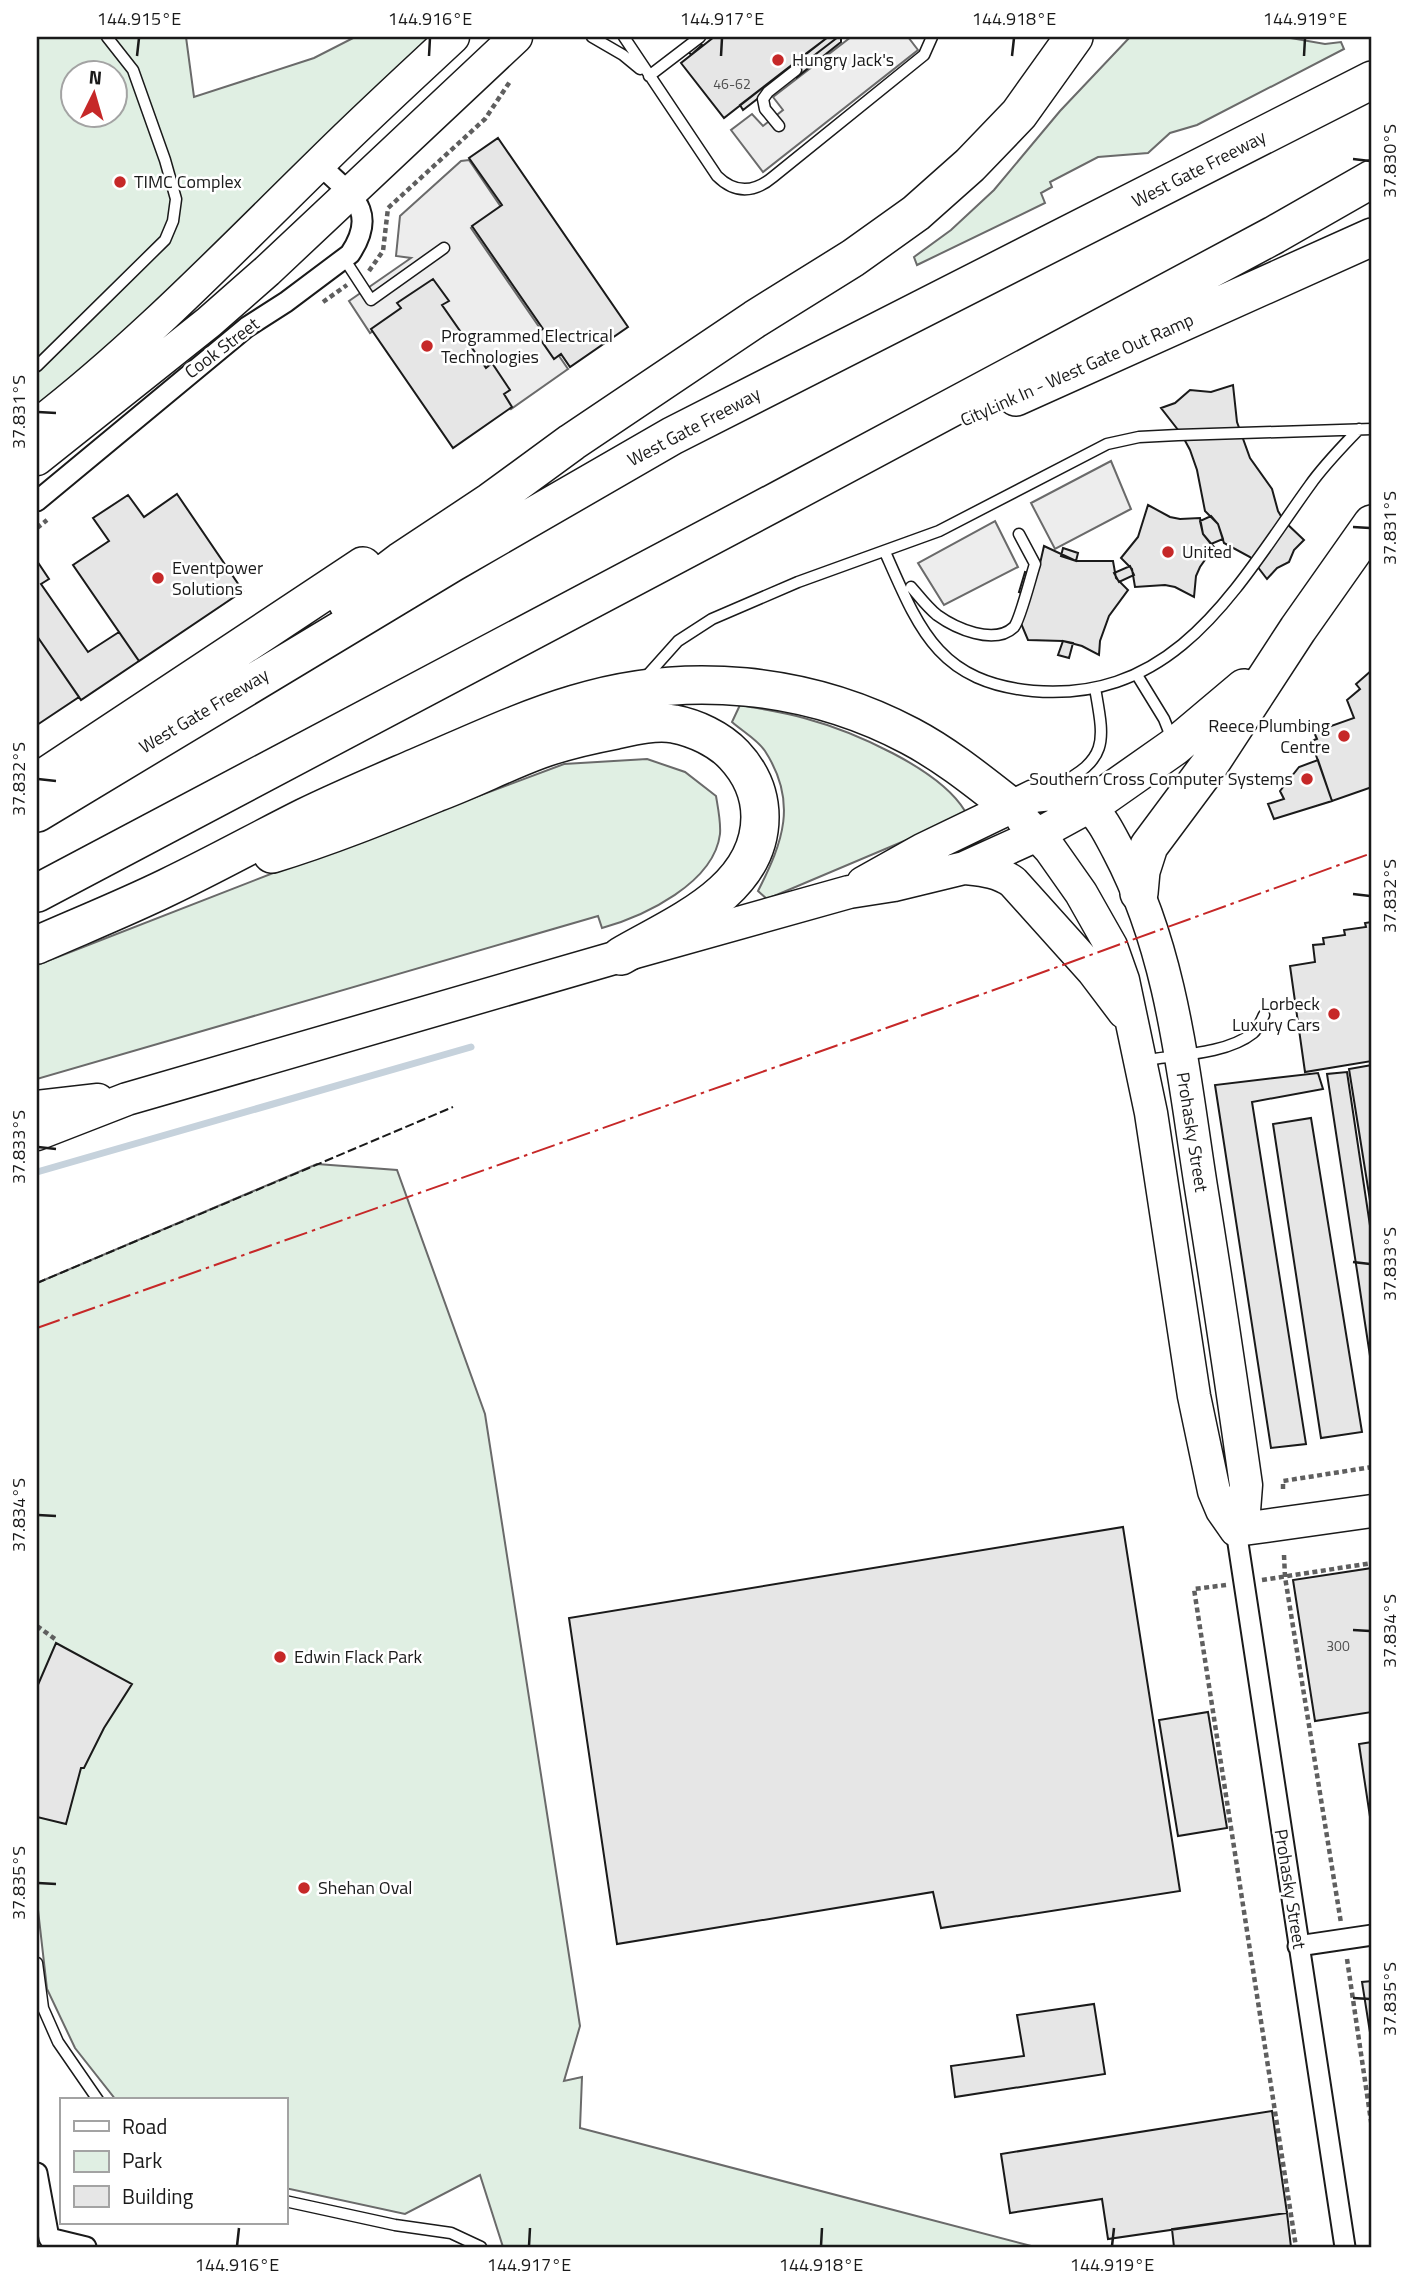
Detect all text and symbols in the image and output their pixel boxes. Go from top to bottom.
text: 144.915°E [97,5,181,32]
text: 144.916°E [388,5,472,32]
text: 144.917°E [680,5,764,32]
text: 144.918°E [972,5,1056,32]
text: 144.919°E [1263,5,1347,32]
place label: Hungry Jack's [792,46,894,73]
marker: Hungry Jack's [770,52,786,68]
north arrow [60,60,130,130]
text: N [88,62,103,92]
house number: 46-62 [713,73,751,94]
street label: West Gate Freeway [1127,123,1271,214]
text: 37.830°S [1376,124,1403,198]
place label: TIMC Complex [134,168,242,195]
marker: TIMC Complex [112,174,128,190]
street label: CityLink In - West Gate Out Ramp [956,306,1198,433]
street label: Cook Street [179,310,265,385]
place label: Programmed Electrical Technologies [441,322,613,370]
marker: Programmed Electrical Technologies [419,338,435,354]
text: 37.831°S [5,375,32,449]
street label: West Gate Freeway [622,380,765,473]
text: 37.831°S [1376,491,1403,565]
place label: United [1182,538,1232,565]
marker: United [1160,544,1176,560]
place label: Eventpower Solutions [172,554,263,602]
marker: Eventpower Solutions [150,570,166,586]
street label: West Gate Freeway [134,661,274,760]
place label: Reece Plumbing Centre [1208,712,1330,760]
marker: Reece Plumbing Centre [1336,728,1352,744]
text: 37.832°S [5,742,32,816]
place label: Southern Cross Computer Systems [1029,765,1293,792]
marker: Southern Cross Computer Systems [1299,771,1315,787]
text: 37.832°S [1376,859,1403,933]
place label: Lorbeck Luxury Cars [1232,990,1320,1038]
marker: Lorbeck Luxury Cars [1326,1006,1342,1022]
street label: Prohasky Street [1170,1070,1215,1194]
text: 37.833°S [5,1110,32,1184]
text: 37.833°S [1376,1227,1403,1301]
text: 37.834°S [5,1478,32,1552]
text: 37.834°S [1376,1594,1403,1668]
house number: 300 [1326,1635,1350,1656]
place label: Edwin Flack Park [294,1643,423,1670]
marker: Edwin Flack Park [272,1649,288,1665]
street label: Prohasky Street [1268,1827,1313,1951]
text: 37.835°S [5,1846,32,1920]
place label: Shehan Oval [318,1874,412,1901]
marker: Shehan Oval [296,1880,312,1896]
text: 37.835°S [1376,1962,1403,2036]
legend [60,2098,287,2224]
text: Road [122,2110,167,2142]
text: Park [122,2144,162,2176]
text: Building [122,2180,194,2212]
text: 144.916°E [195,2251,279,2278]
text: 144.917°E [487,2251,571,2278]
text: 144.918°E [779,2251,863,2278]
text: 144.919°E [1070,2251,1154,2278]

